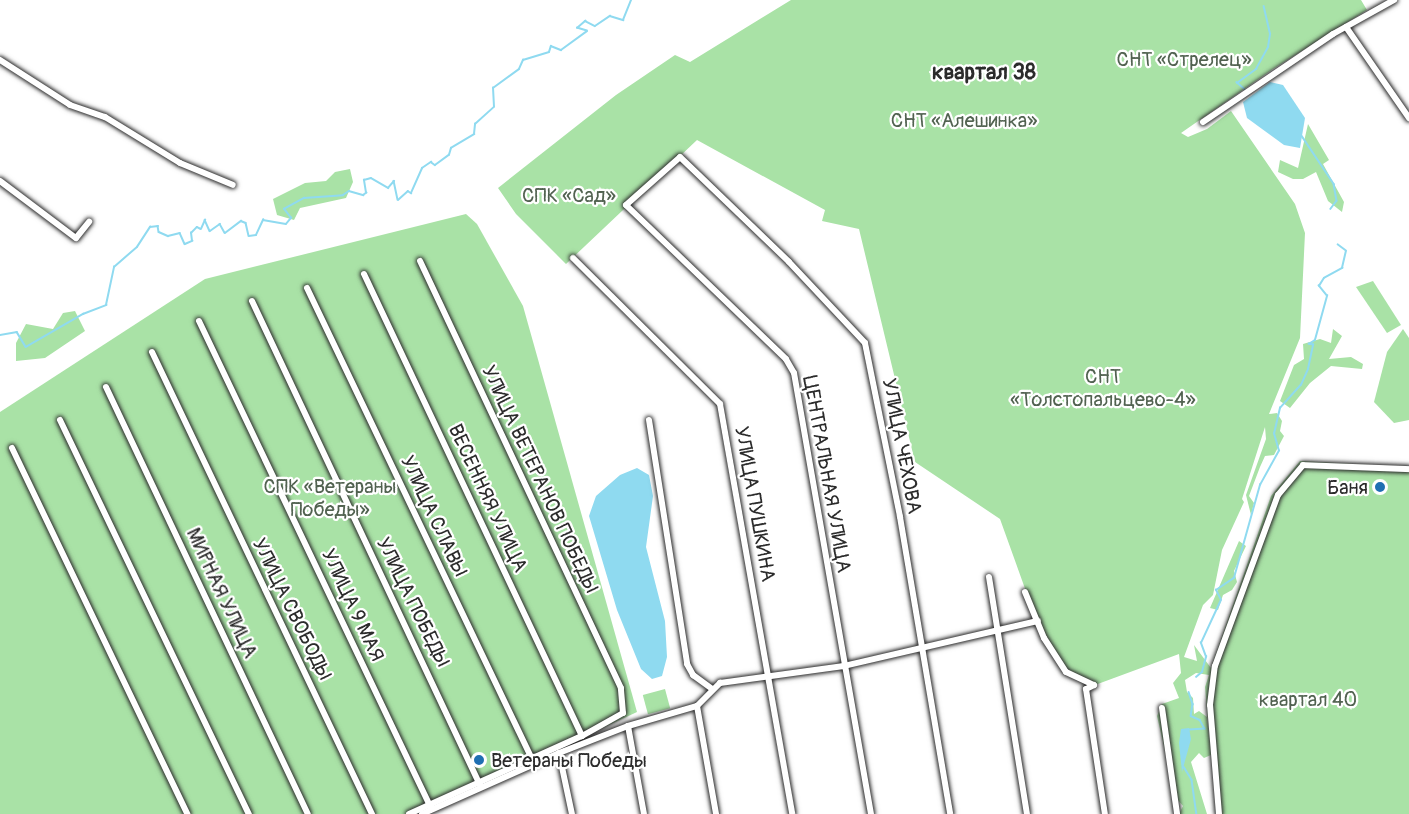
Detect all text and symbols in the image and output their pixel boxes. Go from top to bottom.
park label: СНТ «Стрелец» [1116,47,1252,71]
district label: квартал 38 [932,60,1036,86]
park label: СНТ «Алешинка» [891,108,1037,132]
park label: СПК «Сад» [522,183,616,207]
street label: УЛИЦА ВЕТЕРАНОВ ПОБЕДЫ [477,361,603,597]
park label: СНТ «Толстопальцево-4» [1010,365,1196,412]
street label: ЦЕНТРАЛЬНАЯ УЛИЦА [798,373,856,575]
street label: УЛИЦА ЧЕХОВА [877,376,927,516]
street label: ВЕСЕННЯЯ УЛИЦА [443,420,533,576]
street label: УЛИЦА ПУШКИНА [730,425,780,583]
street label: УЛИЦА СЛАВЫ [396,452,472,580]
park label: СПК «Ветераны Победы» [264,474,396,521]
place label: Баня [1327,475,1368,499]
marker: Баня [1373,480,1387,494]
street label: МИРНАЯ УЛИЦА [181,524,263,662]
street label: УЛИЦА ПОБЕДЫ [371,533,455,671]
street label: УЛИЦА СВОБОДЫ [247,534,337,684]
street label: УЛИЦА 9 МАЯ [317,545,389,665]
park label: квартал 40 [1259,687,1357,711]
place label: Ветераны Победы [491,748,647,772]
marker: Ветераны Победы [472,753,486,767]

